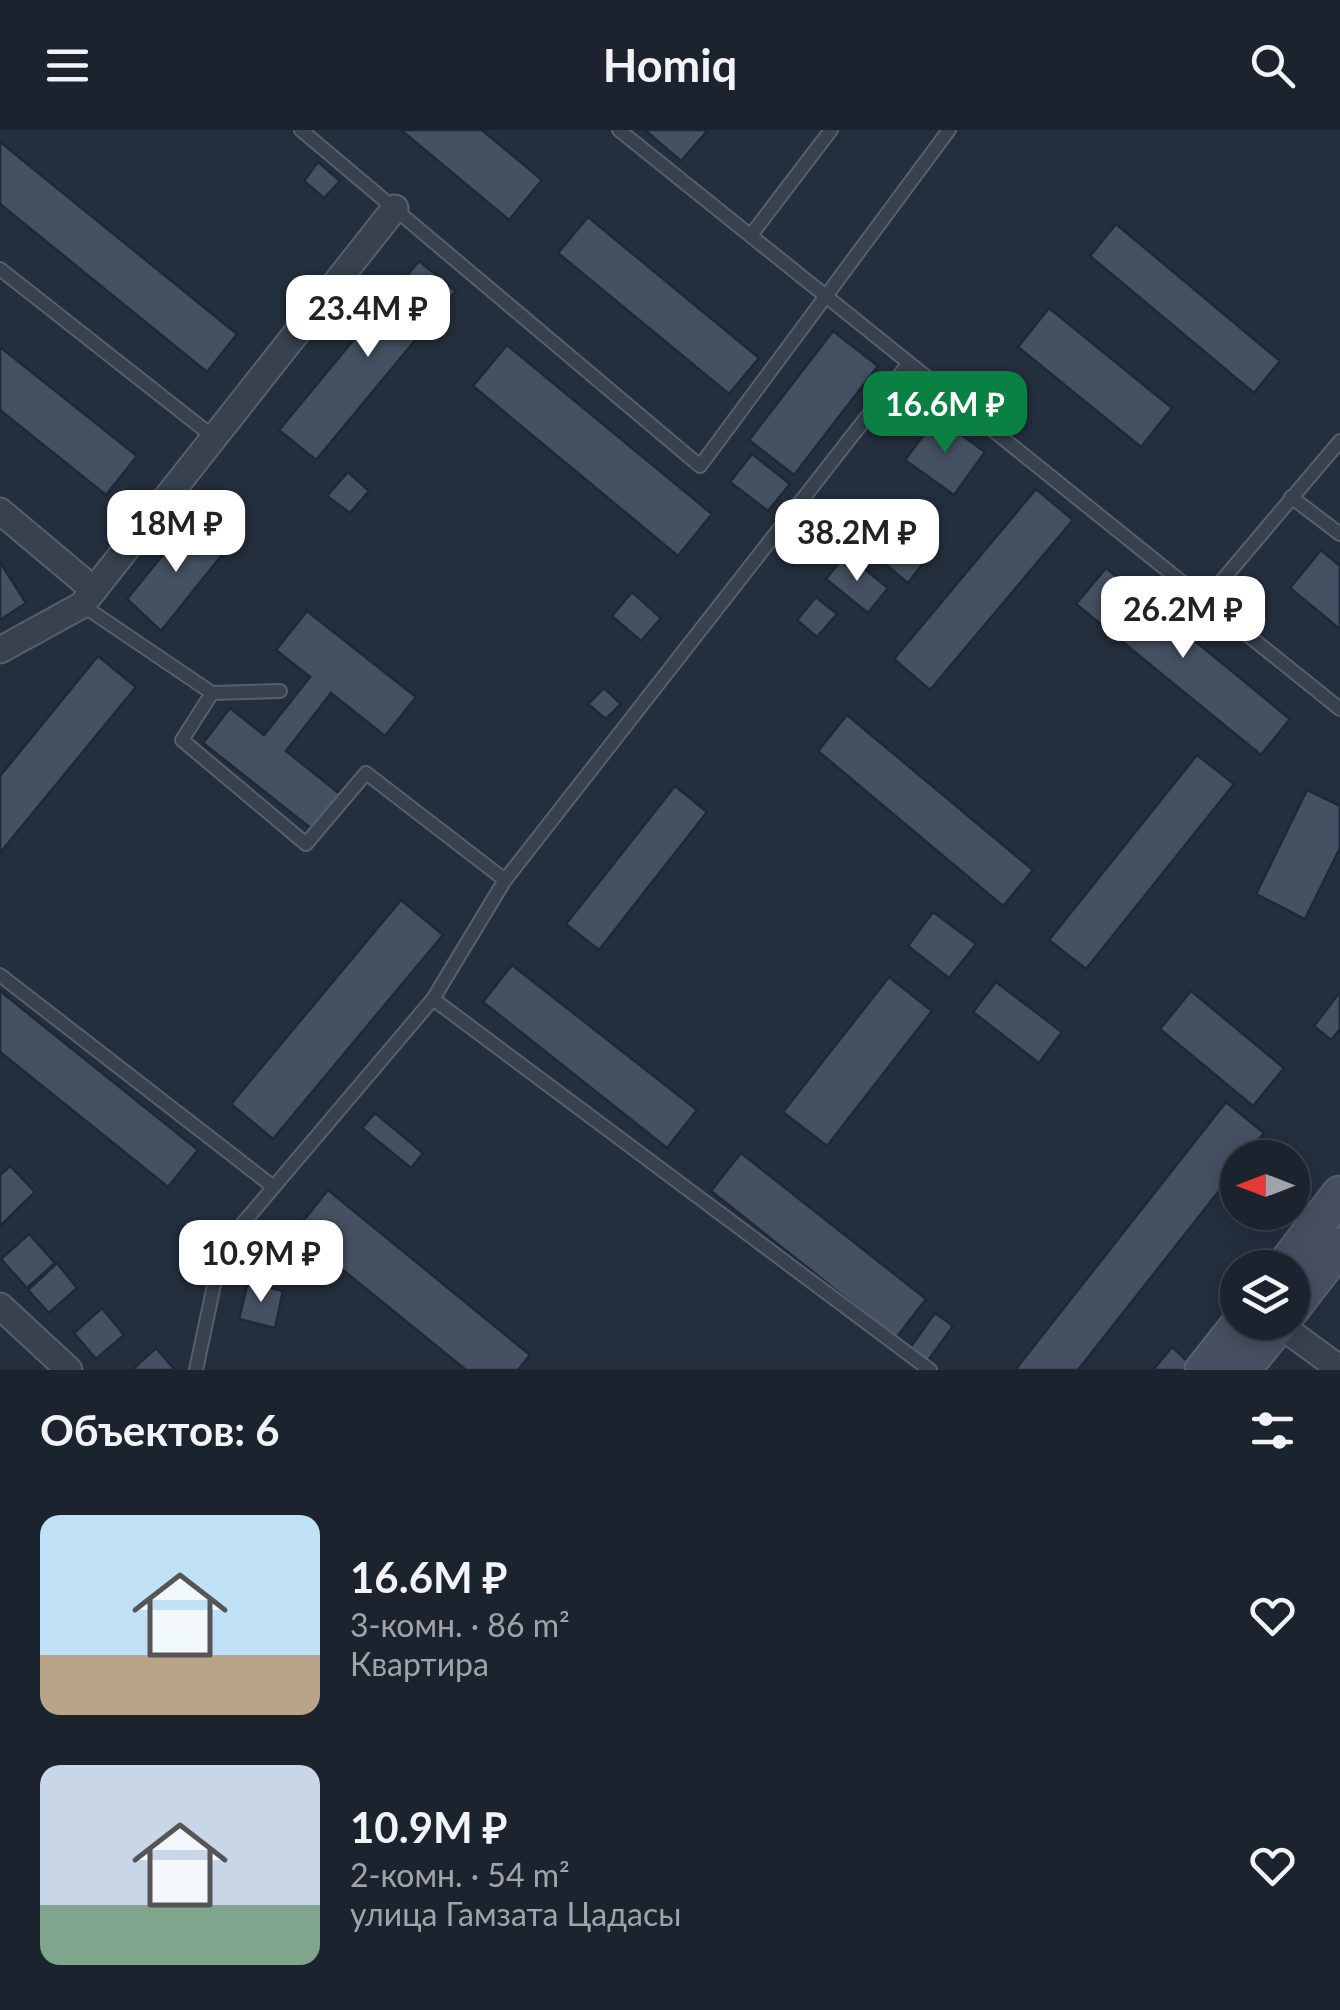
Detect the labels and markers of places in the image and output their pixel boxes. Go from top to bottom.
pin: 23.4M ₽ [276,275,460,360]
pin: 16.6M ₽ [853,371,1037,456]
pin: 18M ₽ [106,490,246,575]
pin: 38.2M ₽ [765,499,949,584]
pin: 26.2M ₽ [1091,576,1275,661]
pin: 10.9M ₽ [169,1220,353,1305]

